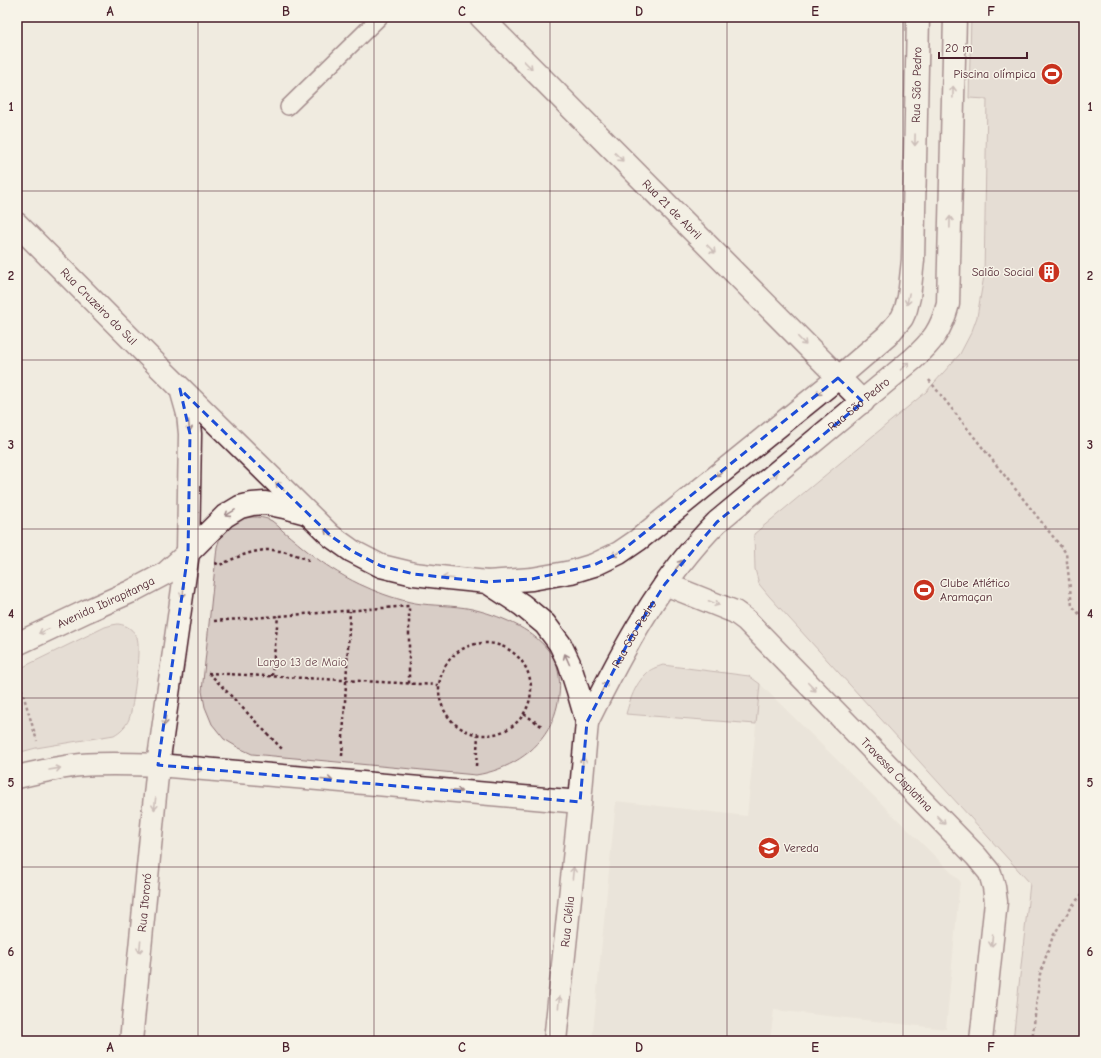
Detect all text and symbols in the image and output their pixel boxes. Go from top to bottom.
text: A [106,4,114,19]
text: B [282,4,290,19]
text: C [458,4,466,19]
text: D [635,4,643,19]
text: E [811,4,819,19]
text: F [987,4,995,19]
scale bar [939,34,1027,60]
text: 20 m [945,41,973,55]
street label: Rua São Pedro [909,47,924,123]
one-way arrow [523,60,533,70]
sports icon: Piscina olímpica [1039,61,1065,87]
place label: Piscina olímpica [954,67,1036,81]
one-way arrow [950,86,957,99]
text: 1 [8,99,14,114]
text: 1 [1087,99,1093,114]
one-way arrow [912,133,919,146]
one-way arrow [614,152,624,162]
street label: Rua 21 de Abril [639,177,705,242]
one-way arrow [947,216,954,229]
one-way arrow [706,244,716,254]
building icon: Salão Social [1036,259,1062,285]
street label: Rua Cruzeiro do Sul [58,265,140,348]
place label: Salão Social [972,265,1034,279]
text: 2 [8,268,14,283]
text: 2 [1087,268,1093,283]
one-way arrow [904,292,912,305]
one-way arrow [798,336,807,346]
one-way arrow [900,361,911,370]
street label: Rua São Pedro [825,374,893,434]
one-way arrow [816,387,826,396]
one-way arrow [186,420,193,433]
text: 3 [8,437,14,452]
text: 3 [1087,437,1093,452]
one-way arrow [715,469,725,478]
one-way arrow [768,471,779,480]
one-way arrow [275,481,285,491]
one-way arrow [225,509,236,517]
one-way arrow [324,529,335,538]
one-way arrow [612,550,624,557]
one-way arrow [675,559,683,570]
street label: Avenida Ibirapitanga [55,573,157,631]
one-way arrow [442,575,455,582]
place label: Clube Atlético Aramaçan [940,576,1010,604]
sports icon: Clube Atlético Aramaçan [911,577,937,603]
one-way arrow [179,585,187,598]
street label: Rua São Pedro [609,597,660,670]
one-way arrow [708,600,720,608]
text: 4 [8,606,14,621]
text: 4 [1087,606,1093,621]
one-way arrow [38,628,50,635]
one-way arrow [563,653,570,665]
park label: Largo 13 de Maio [257,655,347,669]
one-way arrow [601,682,608,694]
one-way arrow [807,682,817,692]
one-way arrow [161,713,169,726]
street label: Travessa Cisplatina [858,735,936,814]
one-way arrow [580,757,587,770]
one-way arrow [48,764,61,772]
one-way arrow [190,765,203,772]
text: 5 [8,775,15,790]
text: 5 [1087,775,1094,790]
one-way arrow [320,776,333,783]
one-way arrow [449,787,462,795]
one-way arrow [151,797,158,810]
one-way arrow [936,815,946,825]
school or university icon: Vereda [756,835,782,861]
place label: Vereda [784,841,819,855]
one-way arrow [569,867,577,880]
street label: Rua Itororó [135,872,154,933]
street label: Rua Clélia [558,895,577,948]
one-way arrow [988,934,995,947]
one-way arrow [137,940,144,953]
text: 6 [8,944,15,959]
text: 6 [1087,944,1094,959]
one-way arrow [556,996,563,1009]
text: A [106,1040,114,1055]
text: B [282,1040,290,1055]
text: C [458,1040,466,1055]
text: D [635,1040,643,1055]
text: E [811,1040,819,1055]
text: F [987,1040,995,1055]

